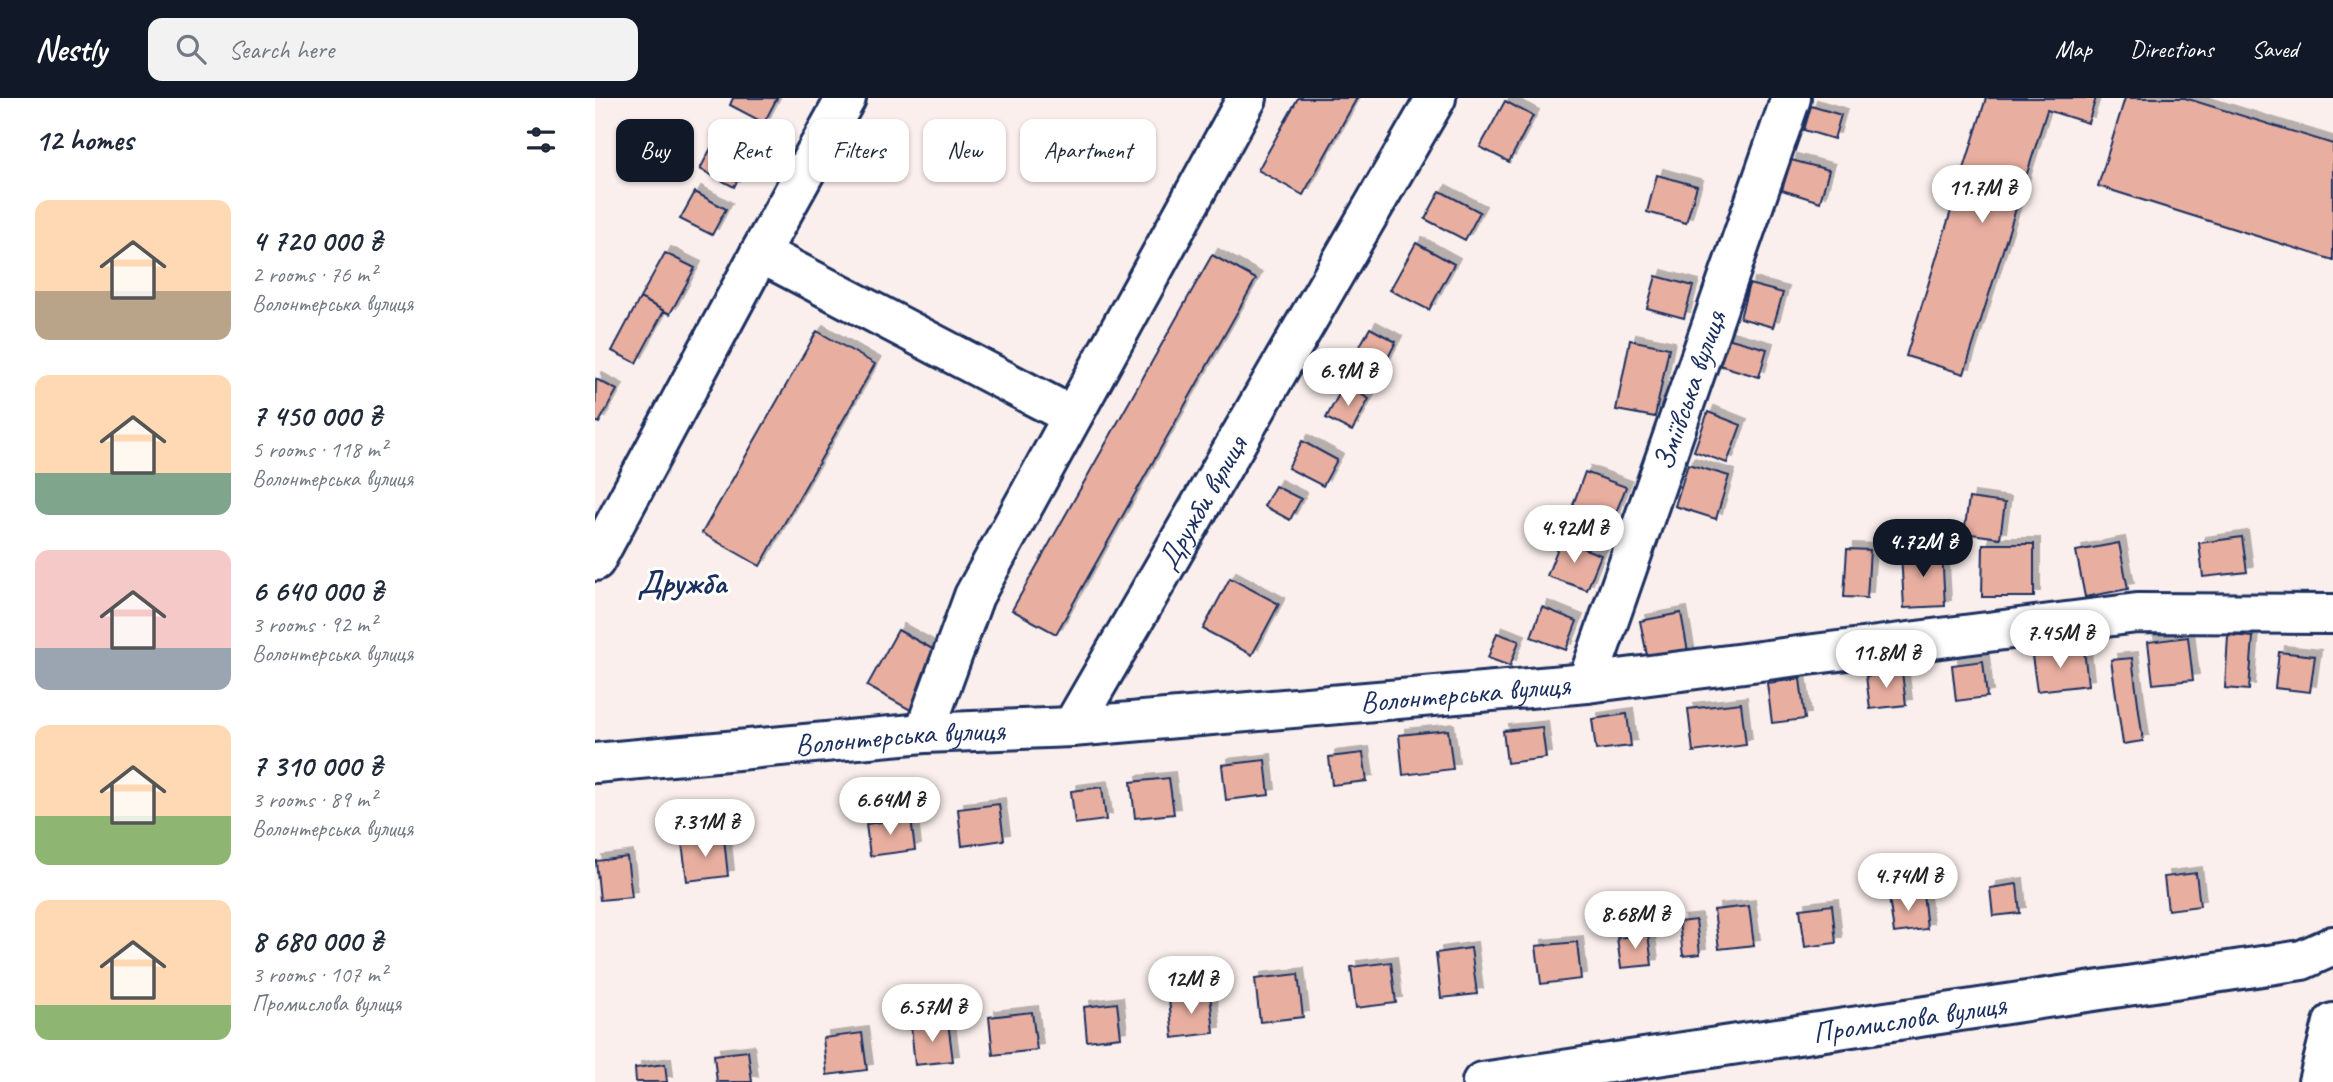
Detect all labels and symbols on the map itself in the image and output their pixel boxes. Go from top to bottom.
pin: 11.7M ₴ [1917,166,2047,225]
street label: Зміївська вулиця [1644,305,1735,475]
pin: 6.9M ₴ [1291,348,1405,408]
street label: Дружби вулиця [1148,427,1257,576]
pin: 4.92M ₴ [1509,505,1639,565]
pin: 4.72M ₴ [1858,519,1988,579]
district label: Дружба [637,562,728,603]
pin: 7.45M ₴ [1995,610,2125,670]
pin: 11.8M ₴ [1821,630,1951,690]
street label: Волонтерська вулиця [1359,665,1573,721]
street label: Волонтерська вулиця [793,711,1007,764]
pin: 6.64M ₴ [825,778,955,837]
pin: 7.31M ₴ [640,800,770,859]
pin: 4.74M ₴ [1843,854,1973,913]
pin: 8.68M ₴ [1570,892,1700,951]
pin: 12M ₴ [1142,956,1240,1016]
pin: 6.57M ₴ [867,984,997,1044]
street label: Промислова вулиця [1810,985,2010,1052]

